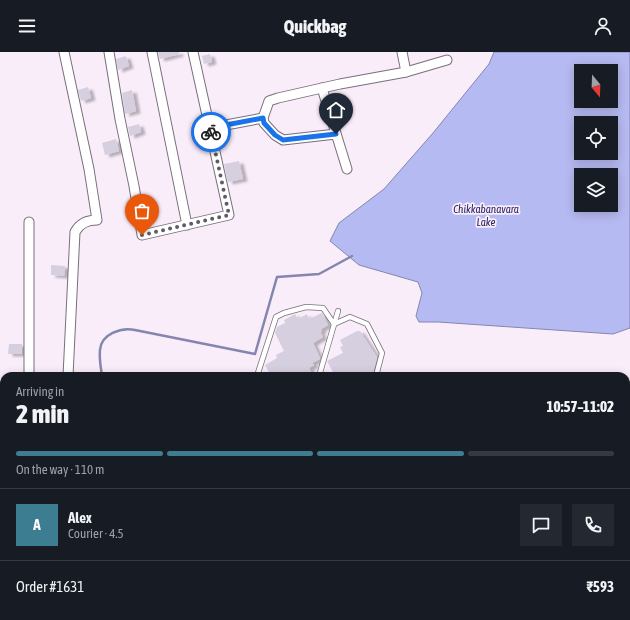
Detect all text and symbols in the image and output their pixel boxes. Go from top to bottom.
icon: menu [16,15,38,37]
icon: person [592,15,614,37]
text: Quickbag [284,16,346,37]
north arrow [574,64,618,108]
map controls [574,64,618,212]
pin [319,93,353,134]
icon: home [325,99,347,121]
courier [191,112,231,152]
button: locate [574,116,618,160]
icon: bike [200,121,222,143]
button: layers [574,168,618,212]
pin [125,194,159,235]
icon: bag [131,200,153,222]
water label: Chikkabanavara Lake [453,203,519,228]
text: Arriving in [16,384,64,399]
text: 10:57–11:02 [546,398,614,415]
text: 2 min [16,399,69,429]
text: On the way · 110 m [16,462,104,477]
button: chat [520,504,562,546]
button: phone [572,504,614,546]
text: Alex [68,509,92,526]
text: A [33,516,41,533]
text: Courier · 4.5 [68,526,124,541]
text: Order #1631 [16,578,84,595]
text: ₹593 [586,578,614,595]

